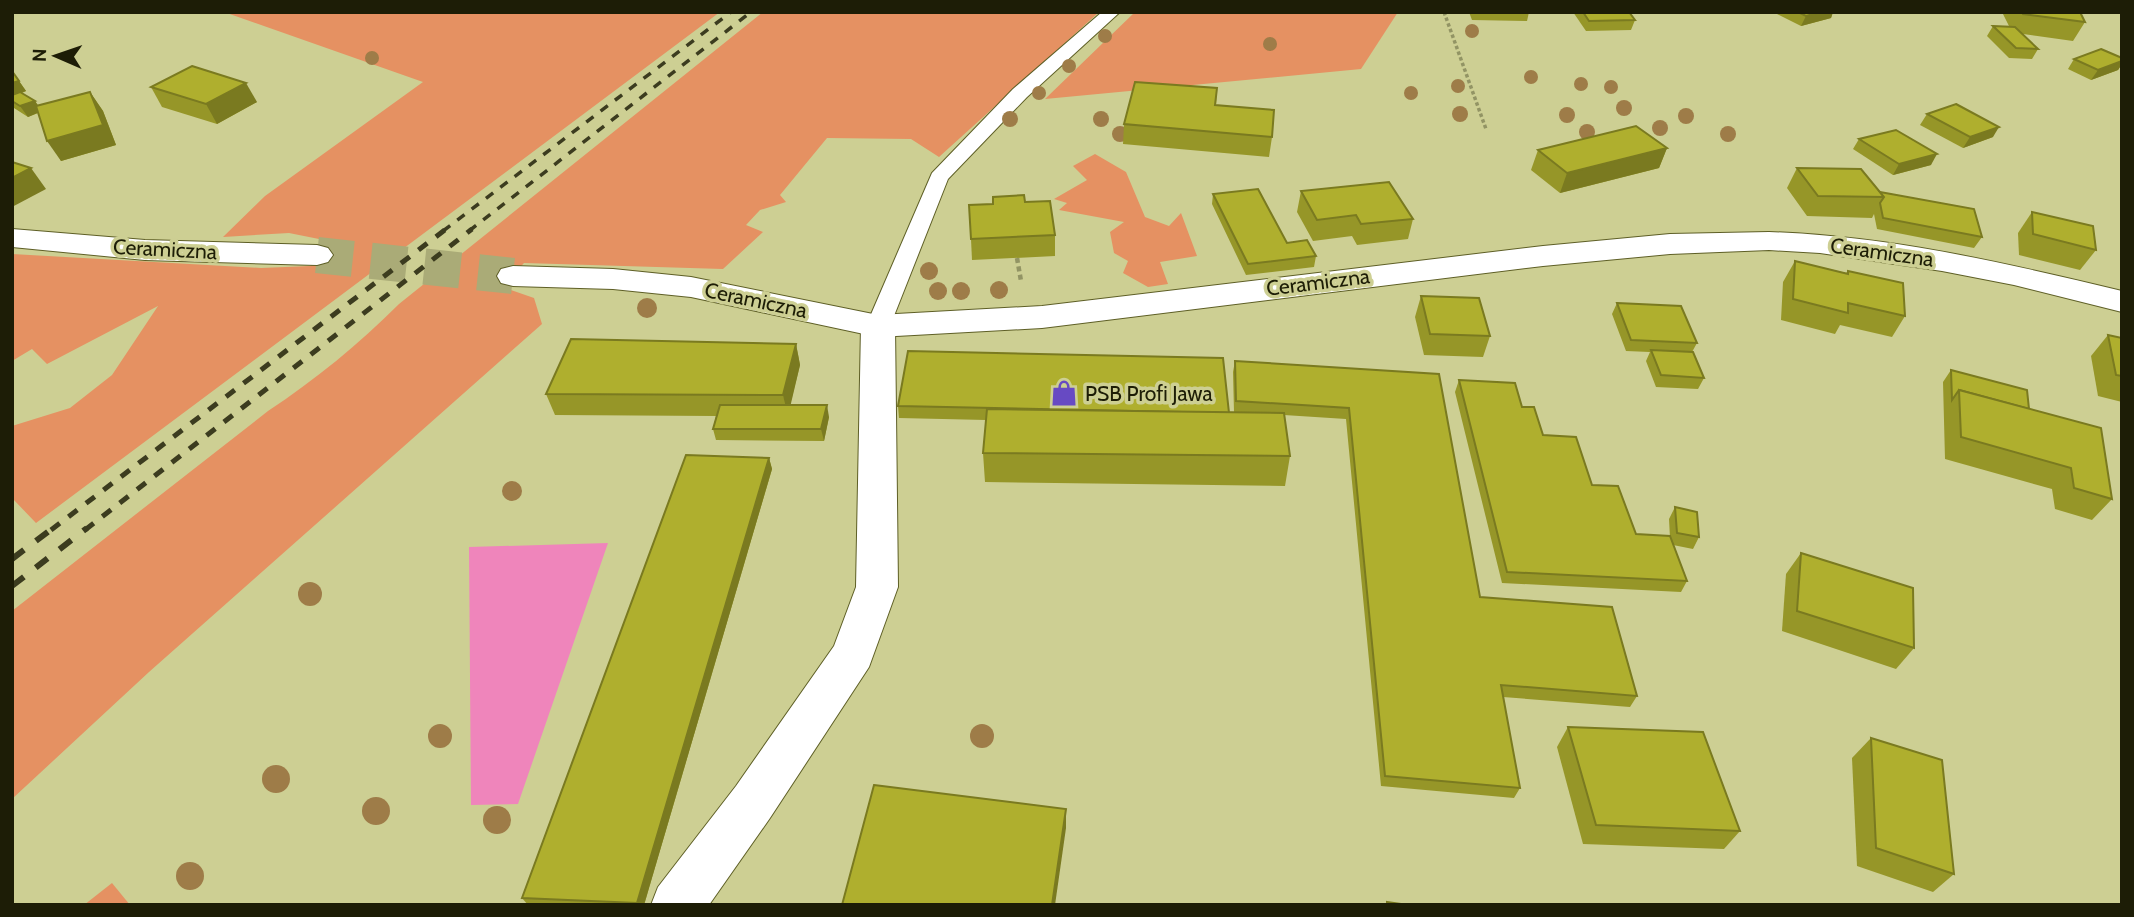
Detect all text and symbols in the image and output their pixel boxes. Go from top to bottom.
north arrow [21,21,91,91]
text: N [28,48,51,63]
street label: Ceramiczna [1829,232,1935,272]
street label: Ceramiczna [112,234,218,264]
street label: Ceramiczna [1265,263,1371,301]
street label: Ceramiczna [702,277,810,323]
shop icon: PSB Profi Jawa [1049,378,1079,408]
place label: PSB Profi Jawa [1085,381,1213,406]

